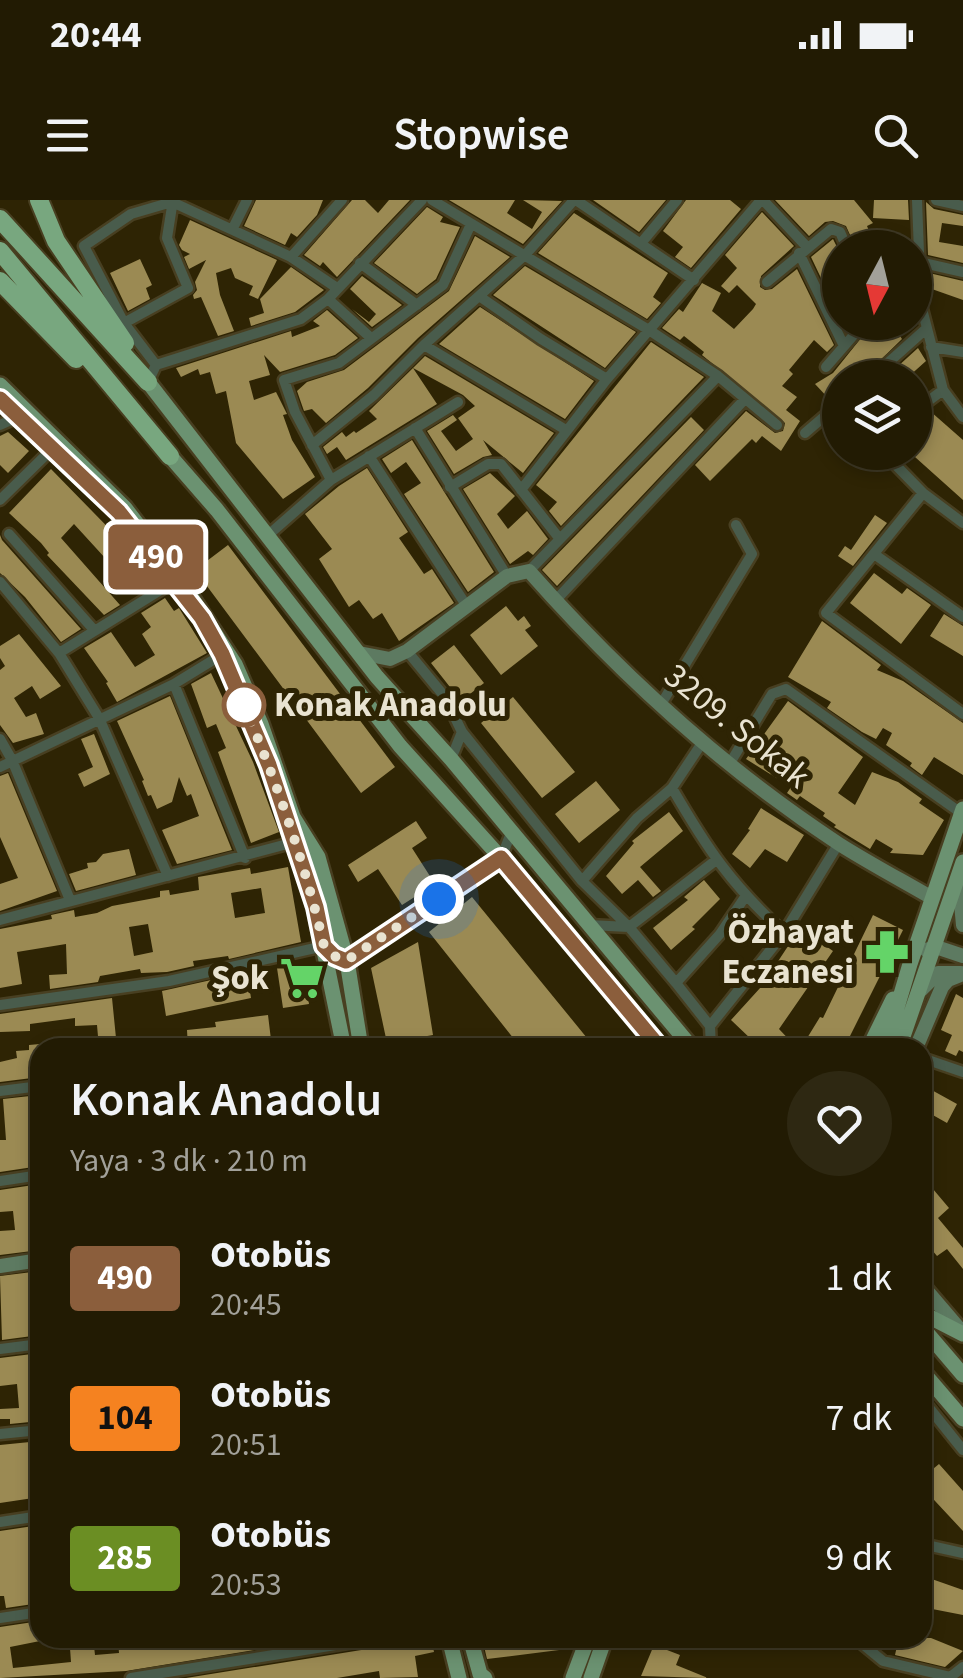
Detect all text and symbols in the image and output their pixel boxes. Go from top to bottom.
text: 20:44 [50,8,142,62]
text: Stopwise [393,103,570,167]
icon: menu [40,108,95,163]
icon: search [868,108,923,163]
north arrow [822,230,932,340]
map controls [822,230,932,470]
button: layers [822,360,932,470]
line badge: 490 [98,524,214,590]
text: 490 [128,532,184,582]
street label: 3209. Sokak [653,652,821,801]
place label: Konak Anadolu [274,680,507,730]
marker: Konak Anadolu [223,684,265,726]
your location [414,874,464,924]
place label: Özhayat Eczanesi [721,907,854,997]
pharmacy icon: Özhayat Eczanesi [863,928,911,976]
place label: Şok [211,953,269,1003]
supermarket icon: Şok [278,954,326,1002]
text: Konak Anadolu [70,1066,382,1134]
button: heart [787,1071,892,1176]
text: Yaya · 3 dk · 210 m [70,1138,308,1184]
text: Otobüs [210,1228,331,1282]
text: 1 dk [826,1251,892,1305]
text: 490 [97,1253,153,1303]
text: 20:45 [210,1282,282,1328]
text: Otobüs [210,1368,331,1422]
text: 7 dk [826,1391,892,1445]
text: 104 [97,1393,153,1443]
text: 20:51 [210,1422,282,1468]
text: Otobüs [210,1508,331,1562]
text: 9 dk [826,1531,892,1585]
text: 285 [97,1533,153,1583]
text: 20:53 [210,1562,282,1608]

